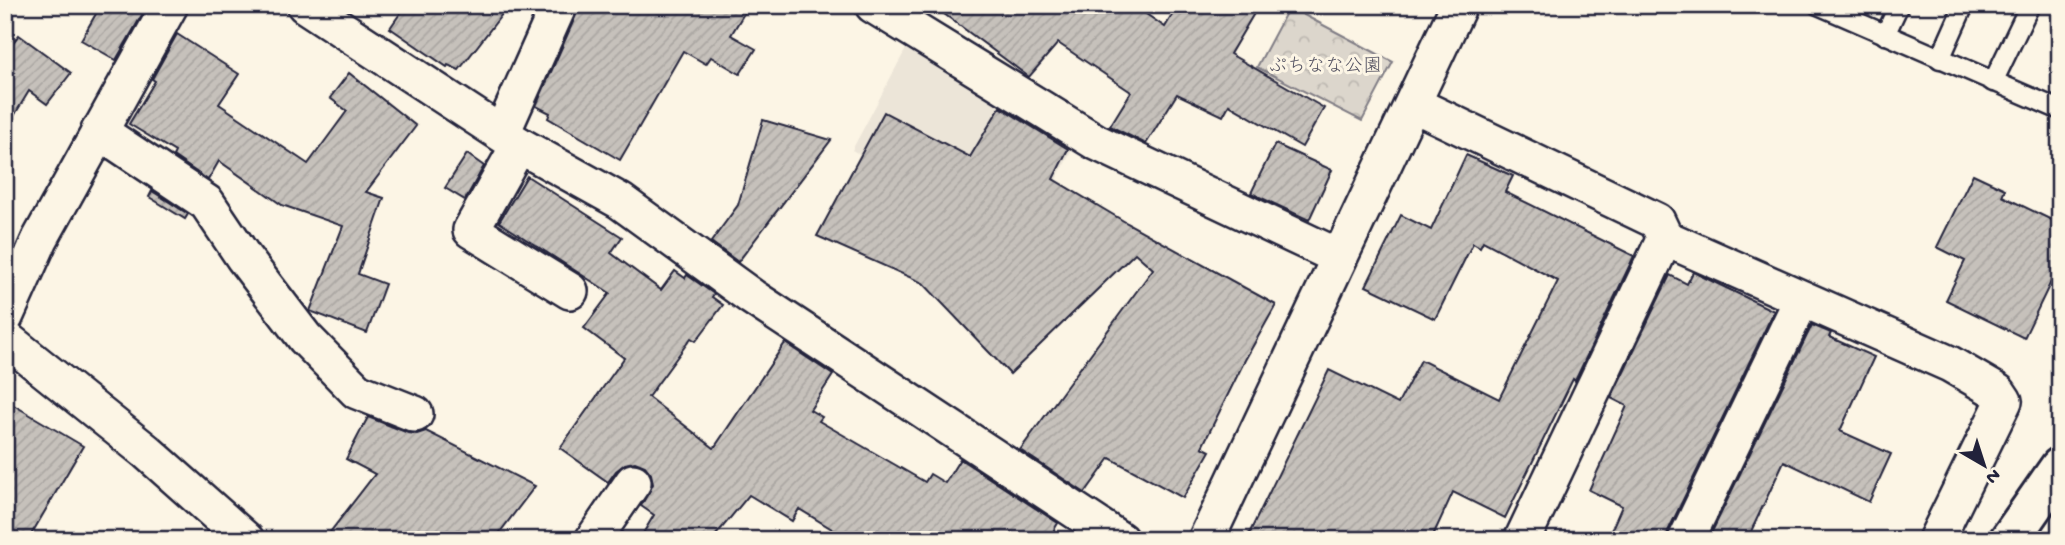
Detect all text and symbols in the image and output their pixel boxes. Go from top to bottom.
park label: ぷちなな公園 [1268,56,1382,79]
north arrow [1950,430,2020,500]
text: N [1980,463,2005,488]

